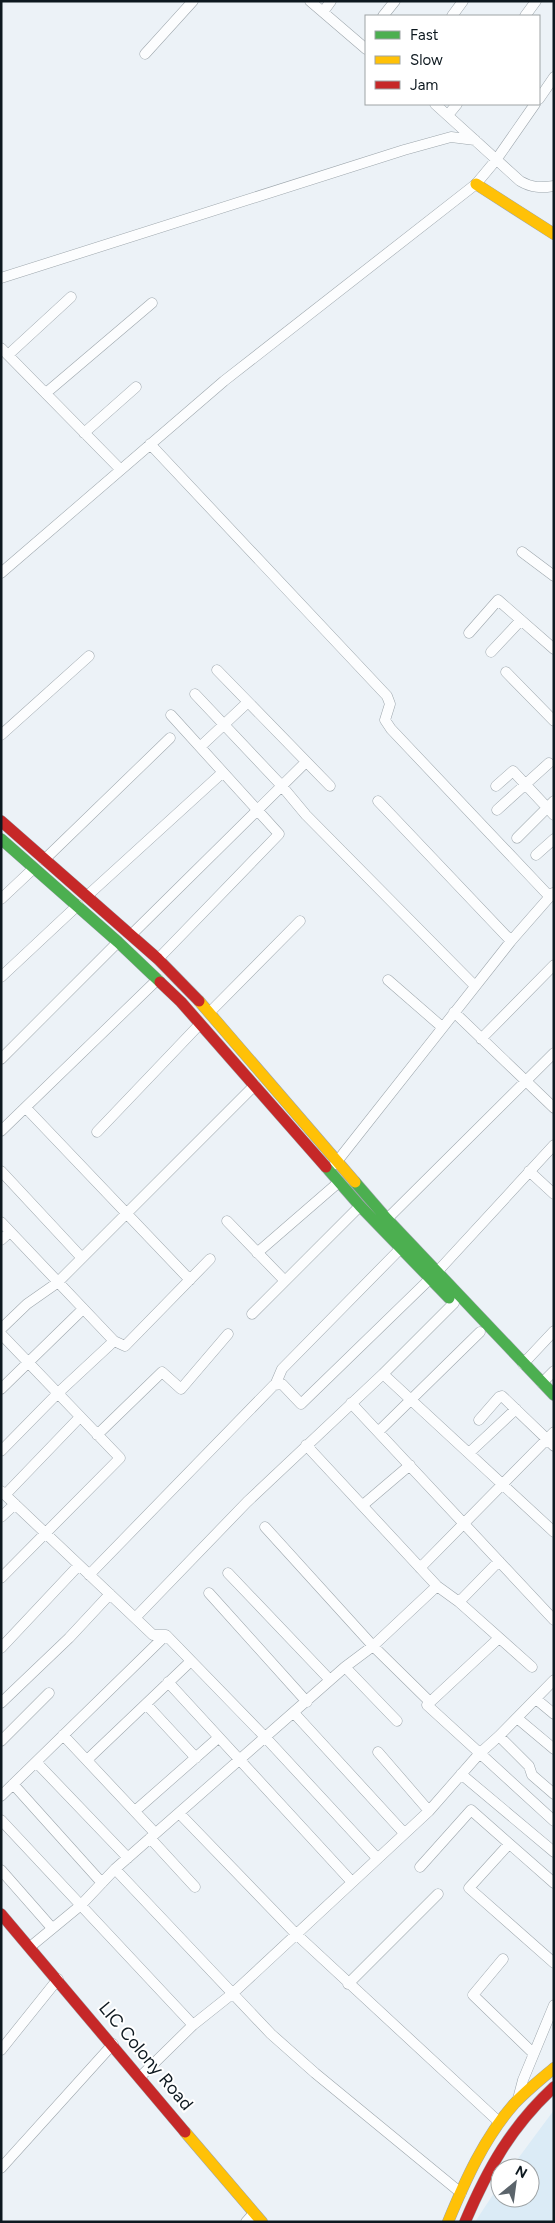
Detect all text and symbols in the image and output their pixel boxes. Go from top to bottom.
legend [365,15,540,105]
text: Fast [410,26,439,44]
text: Slow [410,51,443,69]
text: Jam [410,76,438,94]
street label: LIC Colony Road [94,1997,198,2115]
north arrow [490,2158,540,2208]
text: N [512,2162,530,2182]

